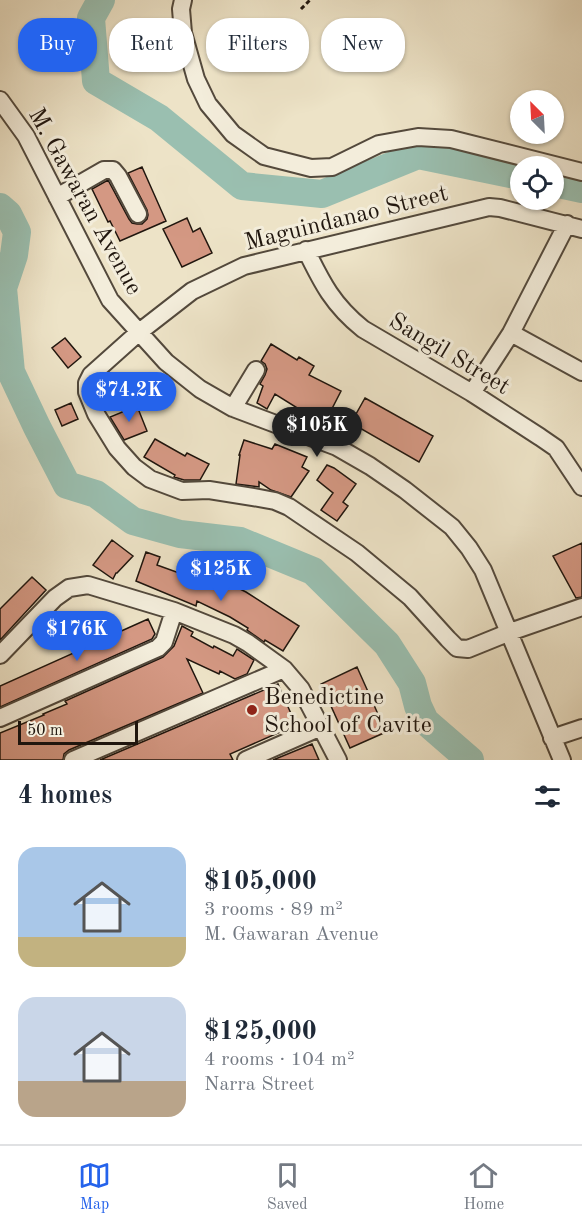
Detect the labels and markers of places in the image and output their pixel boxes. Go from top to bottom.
pin: $74.2K [80,372,178,423]
pin: $105K [275,407,359,458]
pin: $125K [179,551,263,602]
pin: $176K [35,611,119,662]
place label: Benedictine School of Cavite [264,686,432,738]
marker: Benedictine School of Cavite [245,703,259,717]

